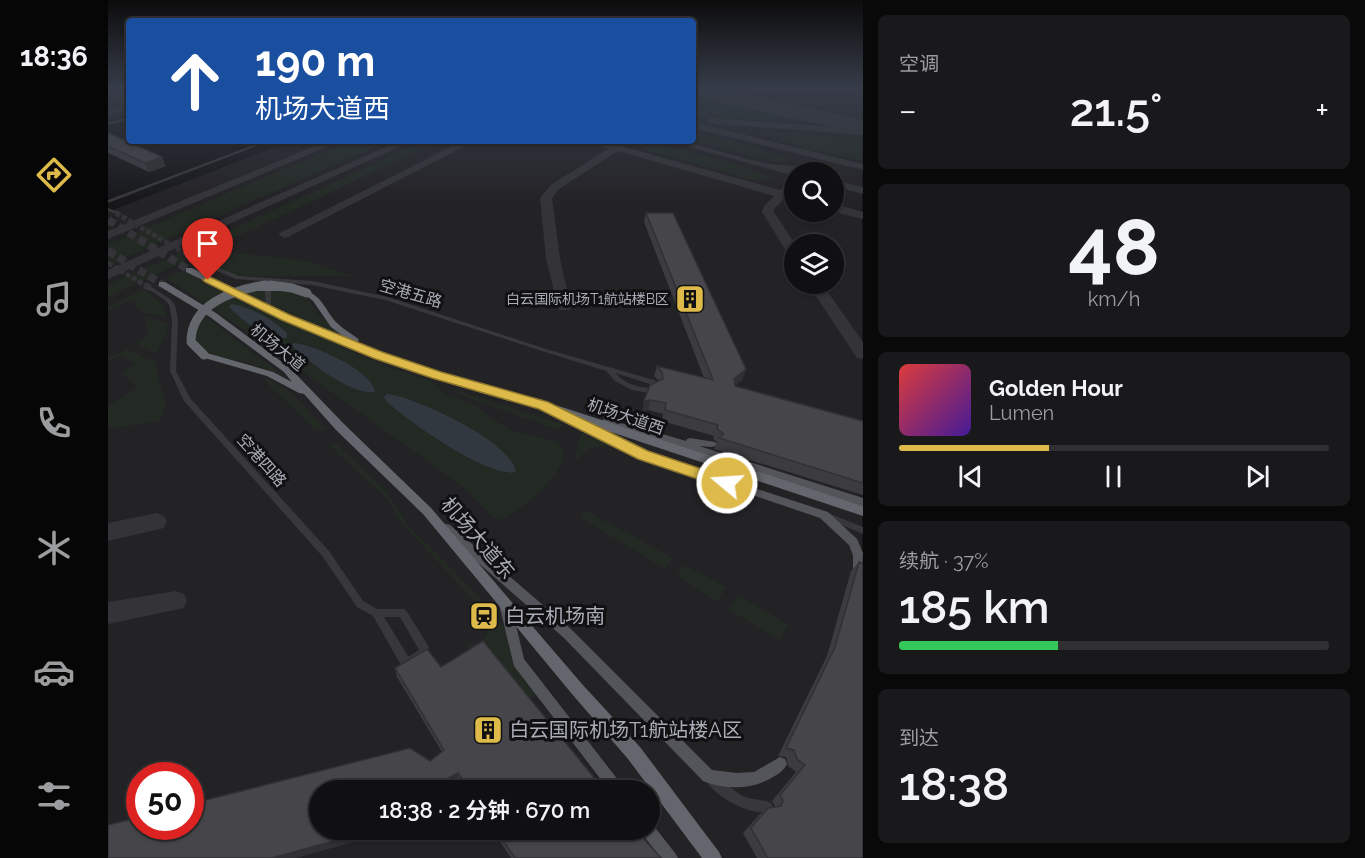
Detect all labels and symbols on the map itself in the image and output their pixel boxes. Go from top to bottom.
pin [182,218,233,280]
street label: 空港五路 [377,276,444,311]
building icon: 白云国际机场T1航站楼B区 [674,283,706,315]
place label: 白云国际机场T1航站楼B区 [506,291,669,307]
street label: 机场大道 [247,320,309,375]
street label: 机场大道西 [585,394,667,438]
street label: 空港四路 [233,430,290,490]
position arrow [695,451,759,515]
street label: 机场大道东 [436,492,520,584]
station icon: 白云机场南 [468,600,500,632]
place label: 白云机场南 [505,604,605,628]
building icon: 白云国际机场T1航站楼A区 [472,714,504,746]
place label: 白云国际机场T1航站楼A区 [509,718,742,742]
speed limit sign: 50 [126,762,204,840]

